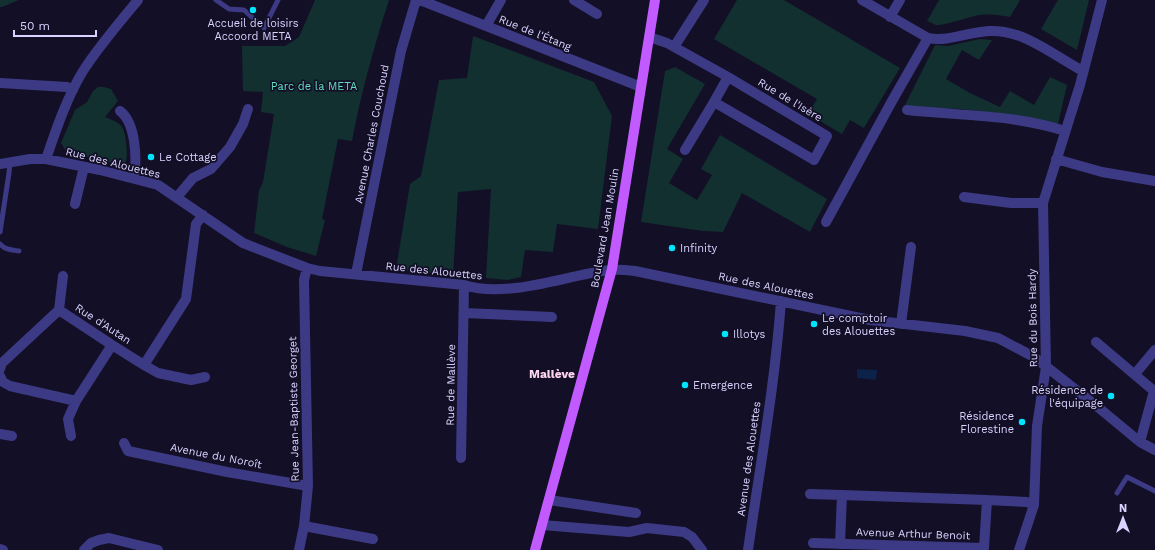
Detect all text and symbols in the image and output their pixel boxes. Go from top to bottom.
marker: Accueil de loisirs Accoord META [248,5,258,15]
scale bar [14,12,96,38]
street label: Rue de l'Étang [497,12,574,54]
place label: Accueil de loisirs Accoord META [208,17,299,43]
text: 50 m [20,19,50,33]
street label: Avenue Charles Couchoud [352,63,392,205]
street label: Rue de l'Isère [755,76,825,124]
park label: Parc de la META [271,80,357,93]
street label: Rue des Alouettes [64,145,162,181]
place label: Le Cottage [159,151,217,164]
marker: Le Cottage [146,152,156,162]
street label: Boulevard Jean Moulin [588,167,622,289]
place label: Infinity [680,242,718,255]
marker: Infinity [667,243,677,253]
street label: Rue des Alouettes [385,259,483,283]
street label: Rue du Bois Hardy [1026,268,1040,368]
street label: Rue des Alouettes [717,270,815,303]
street label: Rue d'Autan [73,301,133,347]
place label: Le comptoir des Alouettes [822,312,895,338]
marker: Le comptoir des Alouettes [809,319,819,329]
place label: Illotys [733,328,766,341]
marker: Illotys [720,329,730,339]
street label: Rue Jean-Baptiste Georget [286,336,302,482]
street label: Rue de Mallève [444,344,458,426]
district label: Mallève [529,367,575,381]
place label: Emergence [693,379,753,392]
marker: Emergence [680,380,690,390]
place label: Résidence de l'équipage [1031,384,1103,410]
marker: Résidence de l'équipage [1106,391,1116,401]
street label: Avenue des Alouettes [734,401,764,517]
place label: Résidence Florestine [959,410,1014,436]
marker: Résidence Florestine [1017,417,1027,427]
street label: Avenue du Noroît [169,441,263,471]
north arrow [1103,498,1143,538]
text: N [1119,502,1127,515]
street label: Avenue Arthur Benoit [856,526,971,543]

